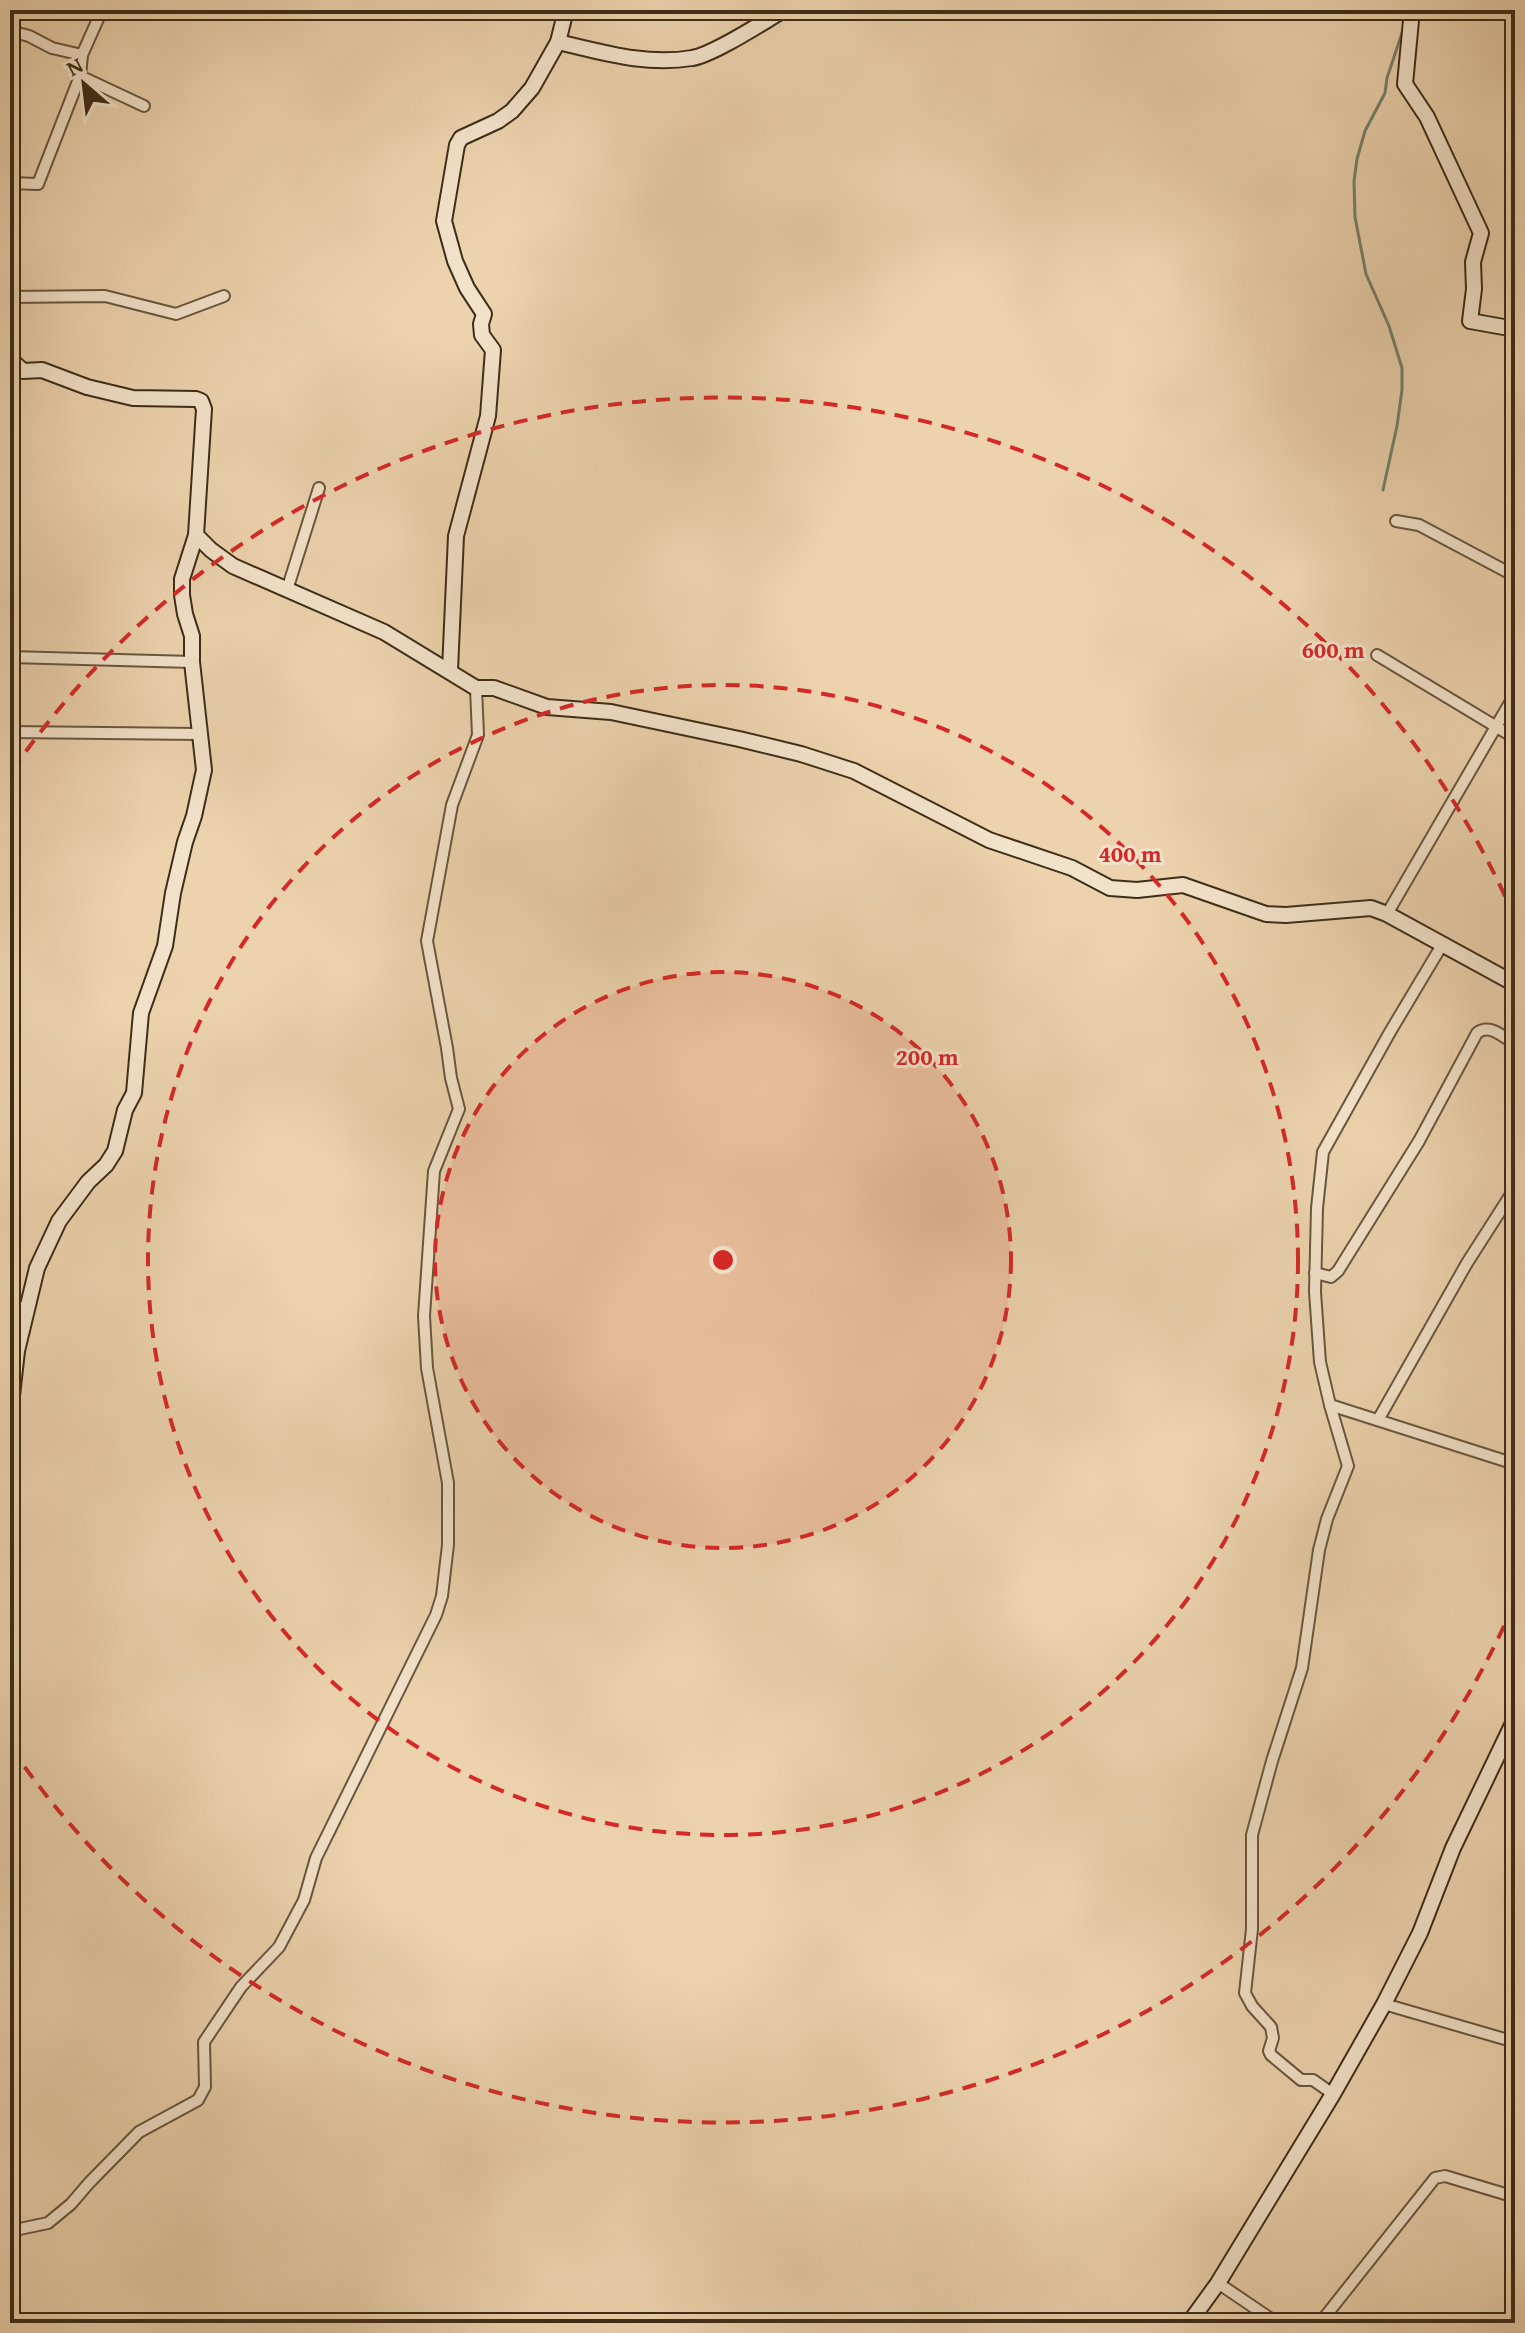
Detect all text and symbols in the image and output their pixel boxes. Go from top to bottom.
north arrow [44,44,124,124]
text: N [61,49,89,84]
text: 600 m [1301,632,1365,667]
text: 400 m [1098,836,1162,871]
text: 200 m [895,1039,959,1074]
centre of rings [709,1246,737,1274]

